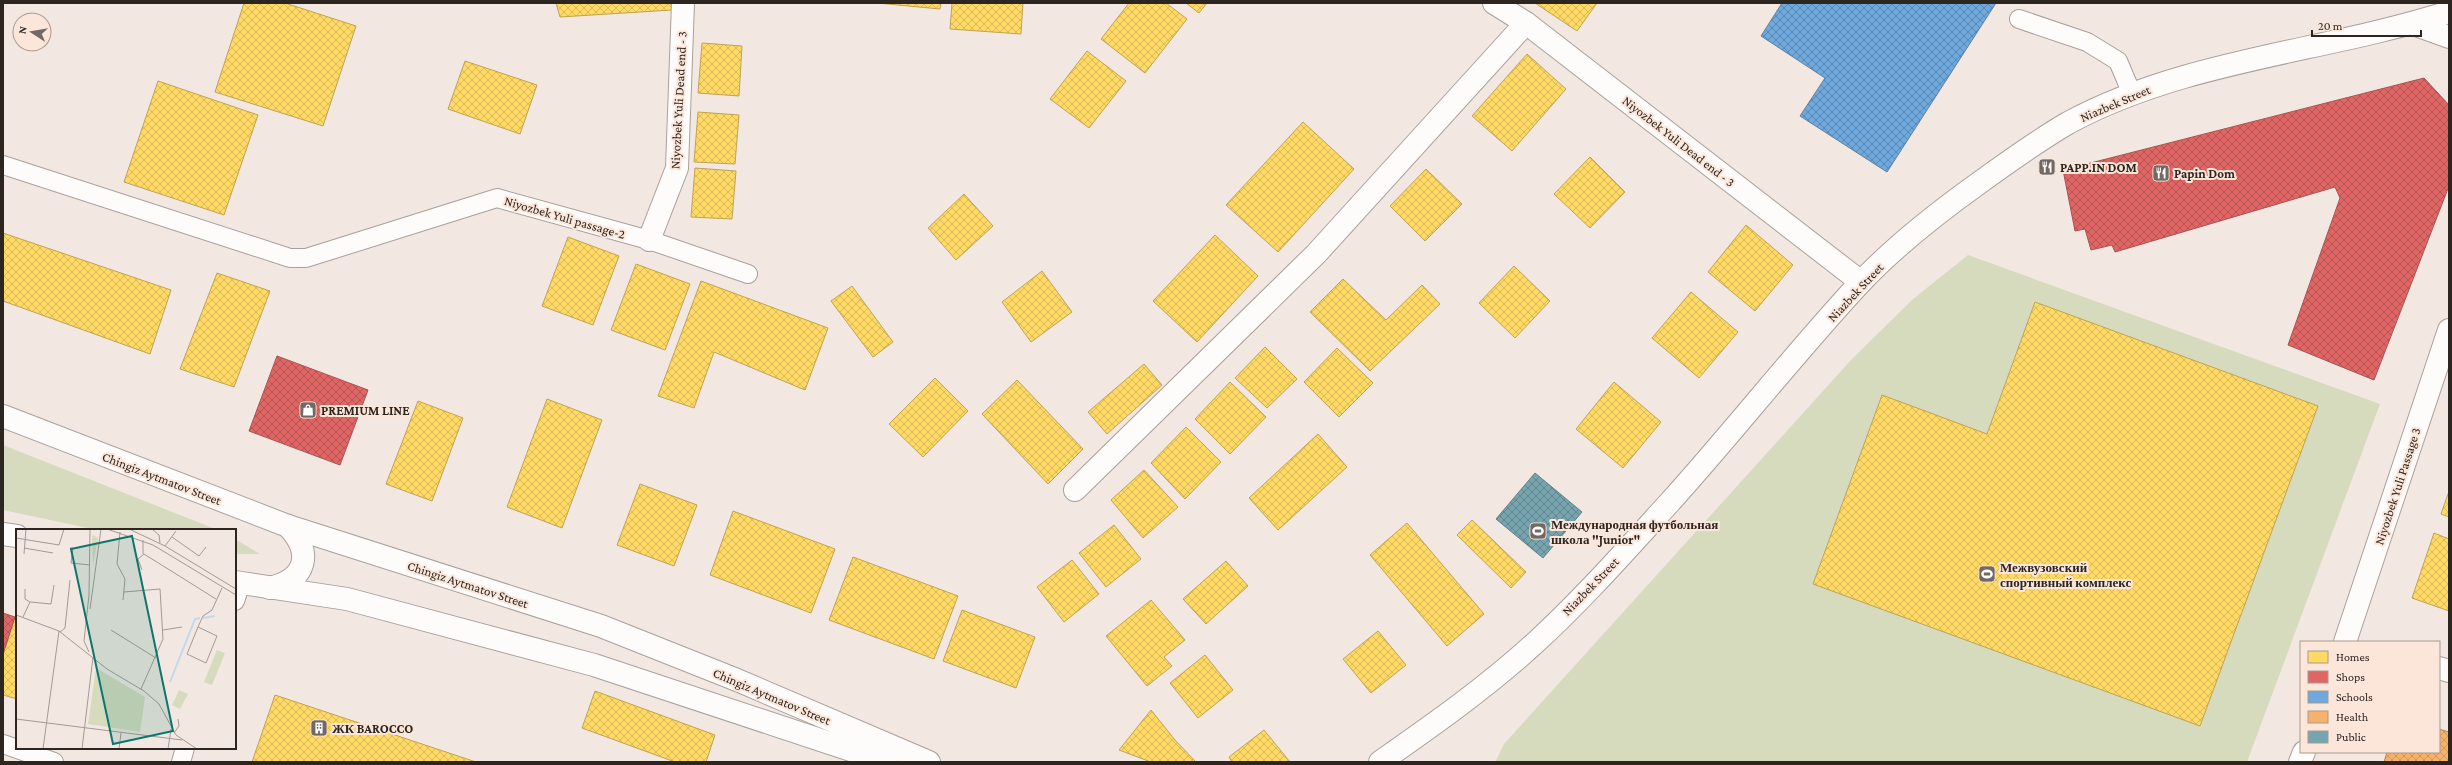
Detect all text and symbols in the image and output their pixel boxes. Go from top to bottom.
north arrow [12,12,52,52]
scale bar [2312,12,2421,38]
text: 20 m [2318,19,2343,33]
text: N [16,25,29,35]
street label: Niyozbek Yuli Dead end - 3 [667,31,690,169]
street label: Niazbek Street [2078,82,2153,125]
street label: Niyozbek Yuli Dead end - 3 [1620,93,1738,190]
restaurant icon: PAPP.IN DOM [2037,157,2057,177]
place label: PAPP.IN DOM [2060,160,2137,175]
restaurant icon: Papin Dom [2151,163,2171,183]
place label: Papin Dom [2174,166,2235,181]
street label: Niyozbek Yuli passage-2 [503,193,627,242]
street label: Niazbek Street [1824,259,1887,325]
shop icon: PREMIUM LINE [298,400,318,420]
place label: PREMIUM LINE [321,403,410,418]
street label: Niyozbek Yuli Passage 3 [2371,426,2424,547]
street label: Chingiz Aytmatov Street [100,449,224,508]
place label: Международная футбольная школа "Junior" [1551,517,1718,547]
sports icon: Международная футбольная школа "Junior" [1528,521,1548,541]
inset map [16,529,236,749]
street label: Niazbek Street [1559,554,1622,619]
street label: Chingiz Aytmatov Street [406,558,531,611]
place label: Межвузовский спортивный комплекс [2000,560,2131,590]
sports icon: Межвузовский спортивный комплекс [1977,564,1997,584]
legend [2300,641,2440,753]
text: Homes [2336,650,2370,664]
street label: Chingiz Aytmatov Street [711,665,833,728]
text: Shops [2336,670,2365,684]
text: Schools [2336,690,2373,704]
text: Health [2336,710,2369,724]
building icon: ЖК BAROCCO [309,718,329,738]
place label: ЖК BAROCCO [332,721,413,736]
text: Public [2336,730,2366,744]

